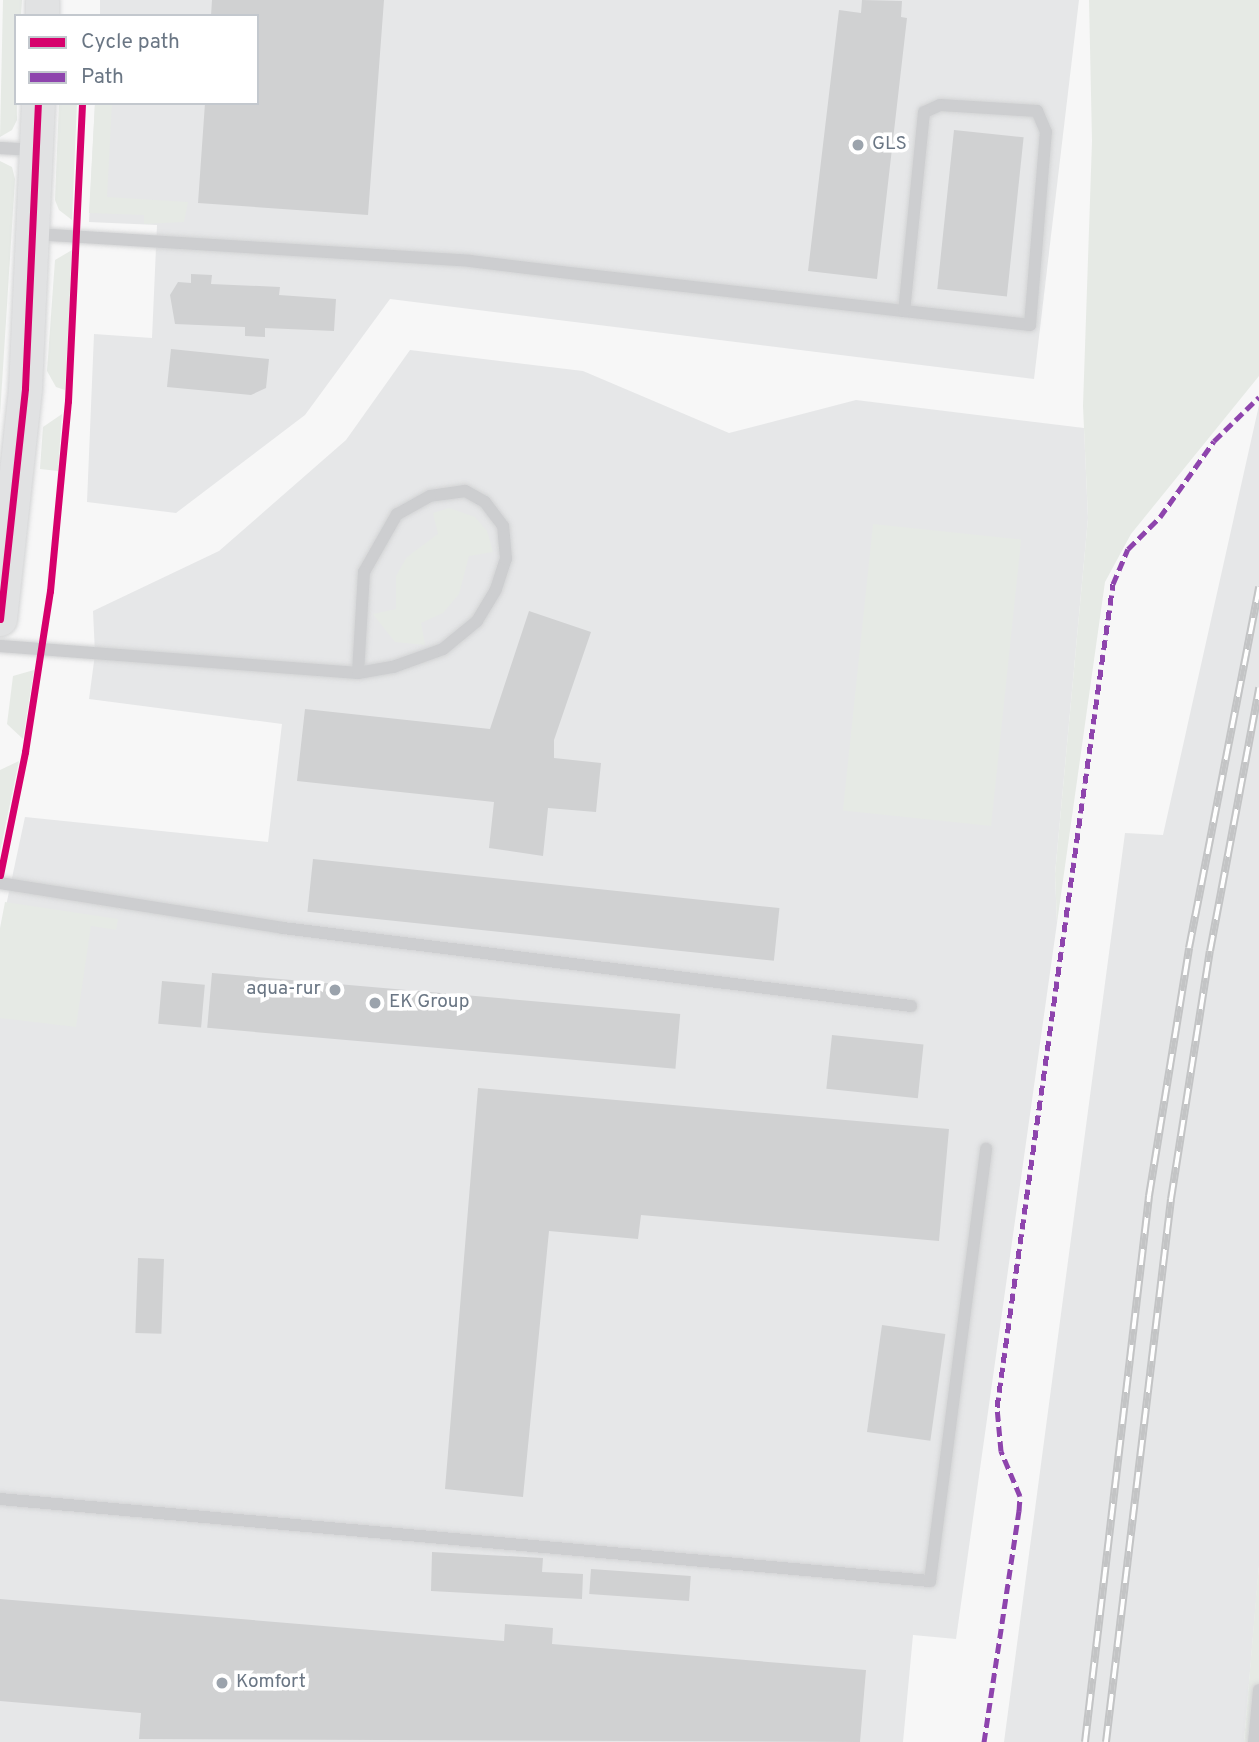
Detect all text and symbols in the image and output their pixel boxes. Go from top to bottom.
legend [14,14,259,105]
text: Cycle path [81,29,180,56]
text: Path [81,64,124,91]
place label: GLS [872,134,907,156]
marker: GLS [850,137,866,153]
place label: aqua-rur [246,979,321,1001]
marker: aqua-rur [327,982,343,998]
place label: EK Group [389,992,469,1014]
marker: EK Group [367,995,383,1011]
place label: Komfort [236,1672,306,1694]
marker: Komfort [214,1675,230,1691]

